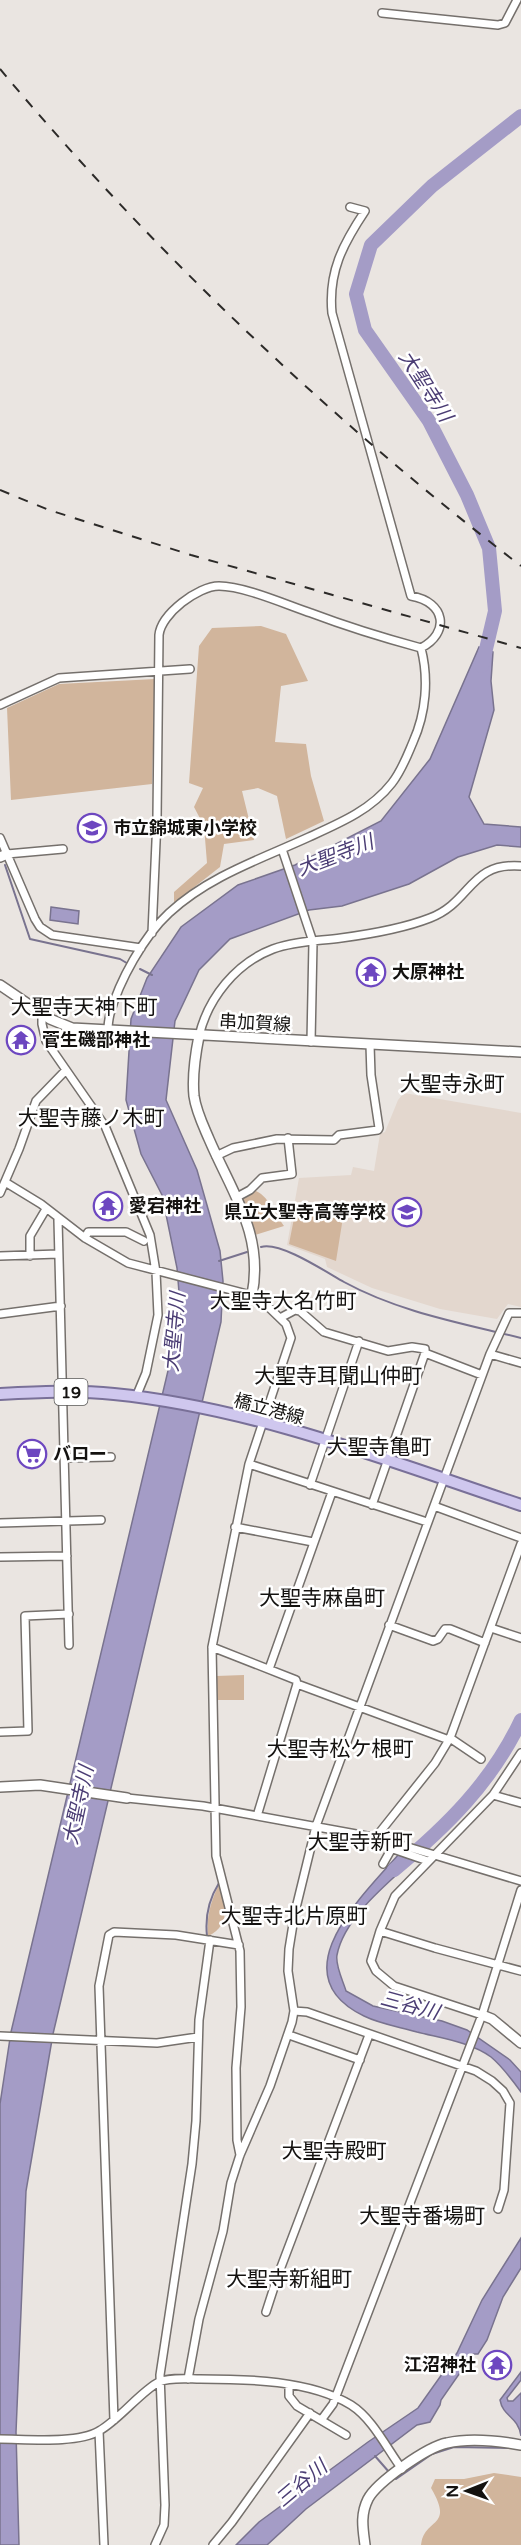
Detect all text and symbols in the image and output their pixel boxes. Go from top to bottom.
water label: 大聖寺川 [393,346,458,428]
school or university icon: 市立錦城東小学校 [76,812,108,844]
place label: 市立錦城東小学校 [113,817,257,839]
water label: 大聖寺川 [294,830,379,881]
temple icon: 大原神社 [355,956,387,988]
place label: 大原神社 [392,961,464,983]
district label: 大聖寺天神下町 [11,995,158,1020]
street label: 串加賀線 [218,1010,292,1036]
temple icon: 菅生磯部神社 [5,1024,37,1056]
place label: 菅生磯部神社 [42,1029,150,1051]
district label: 大聖寺永町 [400,1072,505,1097]
district label: 大聖寺藤ノ木町 [18,1106,165,1131]
temple icon: 愛宕神社 [92,1190,124,1222]
place label: 愛宕神社 [129,1195,201,1217]
school or university icon: 県立大聖寺高等学校 [391,1196,423,1228]
place label: 県立大聖寺高等学校 [224,1201,386,1223]
water label: 大聖寺川 [160,1289,191,1373]
district label: 大聖寺大名竹町 [210,1289,357,1314]
district label: 大聖寺耳聞山仲町 [254,1364,422,1389]
road number: 19 [54,1379,88,1405]
street label: 橋立港線 [231,1389,307,1429]
district label: 大聖寺亀町 [327,1435,432,1460]
supermarket icon: バロー [16,1438,48,1470]
place label: バロー [53,1443,107,1465]
district label: 大聖寺麻畠町 [259,1586,385,1611]
district label: 大聖寺松ケ根町 [267,1737,414,1762]
water label: 大聖寺川 [59,1762,99,1847]
district label: 大聖寺新町 [308,1830,413,1855]
district label: 大聖寺北片原町 [221,1904,368,1929]
water label: 三谷川 [378,1987,444,2026]
district label: 大聖寺殿町 [282,2139,387,2164]
district label: 大聖寺番場町 [359,2204,485,2229]
district label: 大聖寺新組町 [226,2267,352,2292]
temple icon: 江沼神社 [481,2349,513,2381]
place label: 江沼神社 [404,2354,476,2376]
water label: 三谷川 [271,2454,334,2512]
north arrow [437,2461,497,2521]
text: N [443,2485,463,2498]

